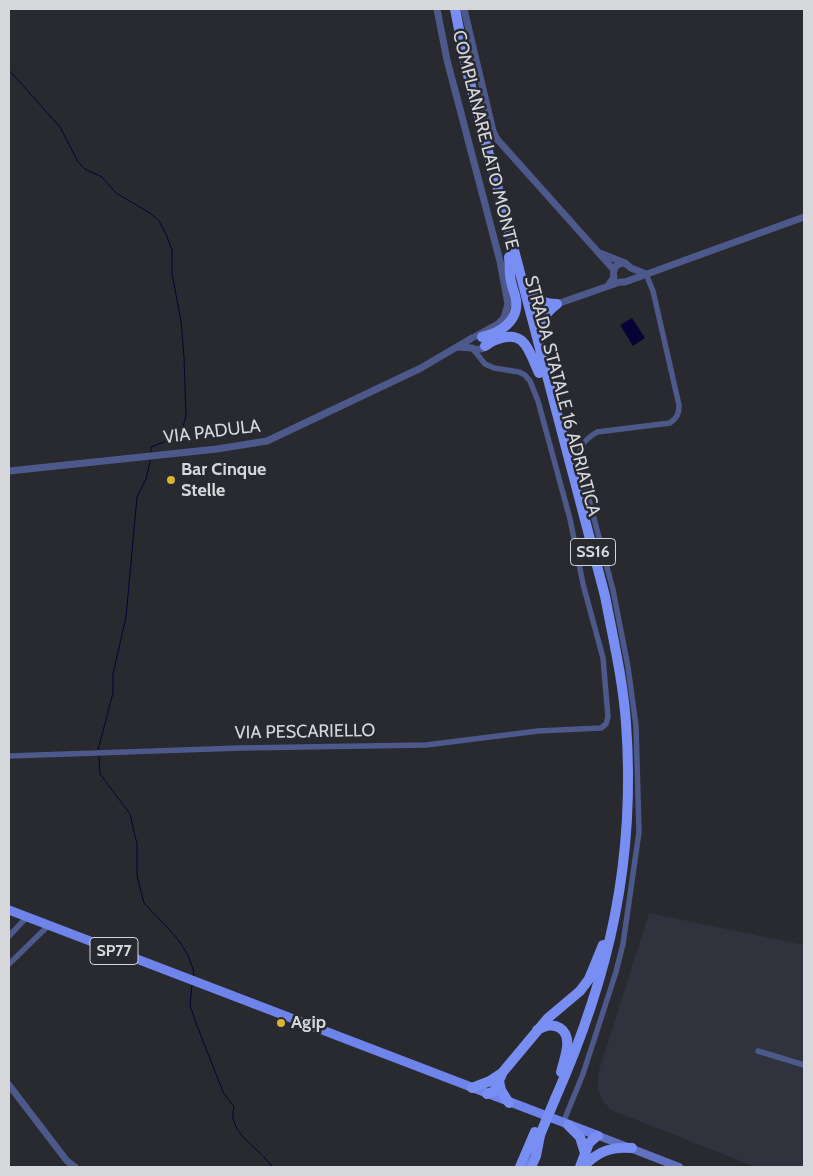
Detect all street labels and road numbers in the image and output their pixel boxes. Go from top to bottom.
street label: COMPLANARE LATO MONTE [447,28,523,252]
street label: STRADA STATALE 16 ADRIATICA [519,273,605,519]
street label: VIA PADULA [162,415,262,449]
road number: SS16 [570,538,616,566]
street label: VIA PESCARIELLO [235,720,375,744]
road number: SP77 [90,938,138,964]

